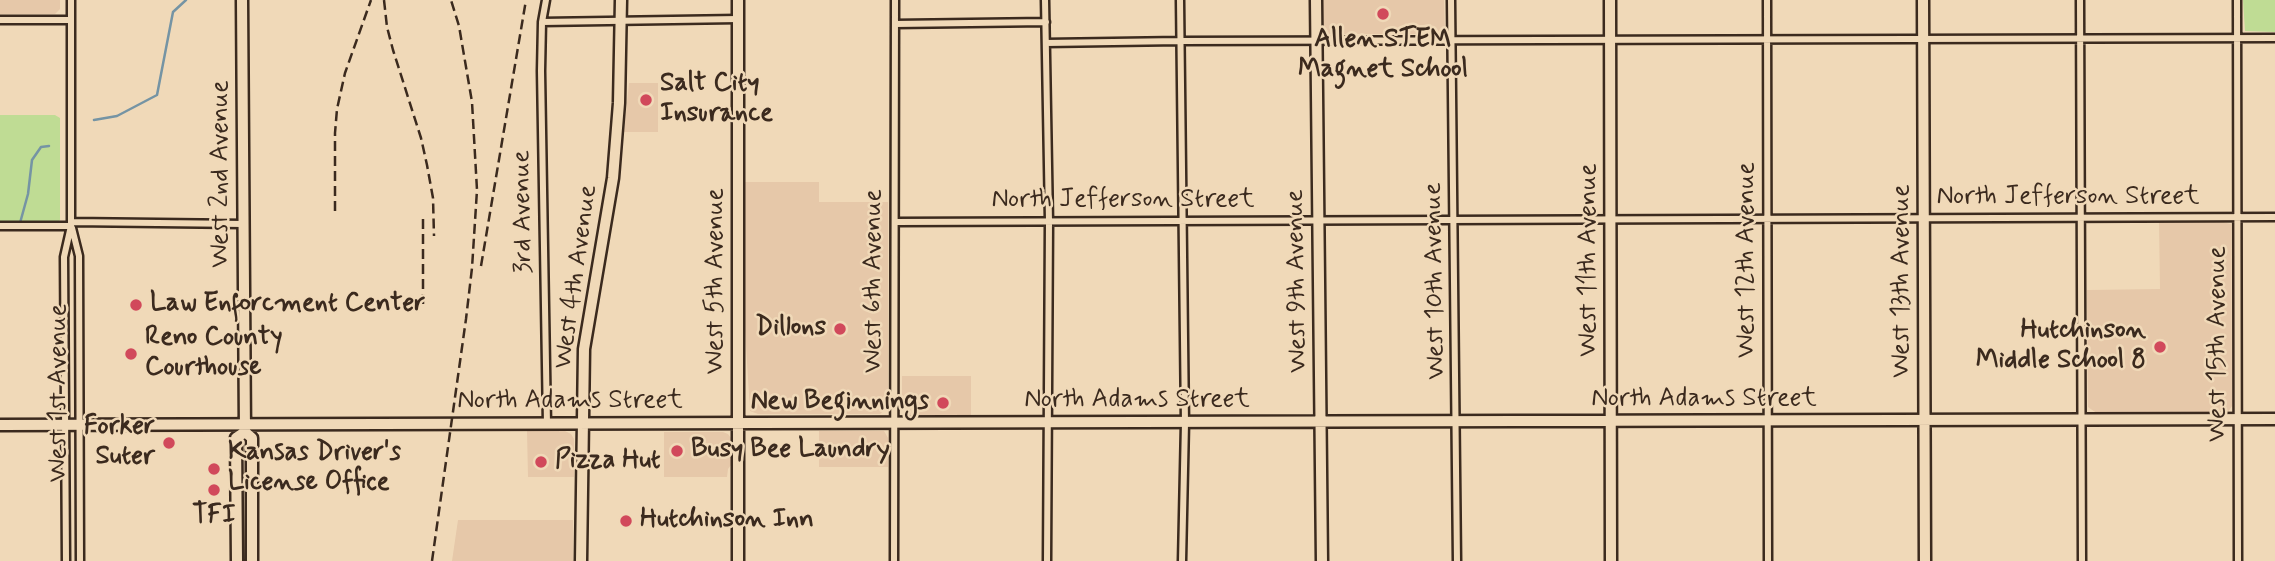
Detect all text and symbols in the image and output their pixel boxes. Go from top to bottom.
marker: Allen STEM Magnet School [1375,6,1391,22]
place label: Allen STEM Magnet School [1298,25,1468,86]
place label: Salt City Insurance [660,69,773,130]
street label: West 2nd Avenue [206,80,238,268]
marker: Salt City Insurance [638,92,654,108]
street label: 3rd Avenue [507,150,541,274]
street label: West 12th Avenue [1732,162,1764,358]
street label: West 11th Avenue [1574,163,1606,357]
street label: West 10th Avenue [1419,182,1453,380]
street label: North Jefferson Street [1937,182,2199,214]
street label: West 4th Avenue [549,183,605,371]
street label: West 13th Avenue [1887,184,1919,378]
street label: North Jefferson Street [992,185,1254,217]
street label: West 5th Avenue [701,188,733,374]
street label: West 6th Avenue [859,189,891,373]
street label: West 9th Avenue [1281,189,1315,373]
street label: West 15th Avenue [2203,246,2235,442]
place label: Law Enforcment Center [150,289,425,321]
marker: Law Enforcment Center [128,297,144,313]
street label: West 1st Avenue [44,304,76,482]
place label: Dillons [755,313,826,345]
place label: Hutchinson Middle School 8 [1976,316,2146,378]
marker: Dillons [832,321,848,337]
place label: Reno County Courthouse [145,323,283,384]
marker: Hutchinson Middle School 8 [2152,339,2168,355]
marker: Reno County Courthouse [123,346,139,362]
street label: North Adams Street [1591,384,1817,416]
street label: North Adams Street [1024,385,1250,417]
street label: North Adams Street [457,386,683,418]
place label: New Beginnings [751,387,929,419]
marker: New Beginnings [935,395,951,411]
place label: Forker Suter [84,412,155,474]
marker: Forker Suter [161,435,177,451]
place label: Busy Bee Laundry [691,435,890,467]
place label: Kansas Driver's License Office [228,438,401,500]
marker: Busy Bee Laundry [669,443,685,459]
place label: Pizza Hut [555,446,661,478]
marker: Pizza Hut [533,454,549,470]
marker: Kansas Driver's License Office [206,461,222,477]
marker: TFI [206,482,222,498]
place label: TFI [192,501,236,533]
place label: Hutchinson Inn [640,505,814,537]
marker: Hutchinson Inn [618,513,634,529]

